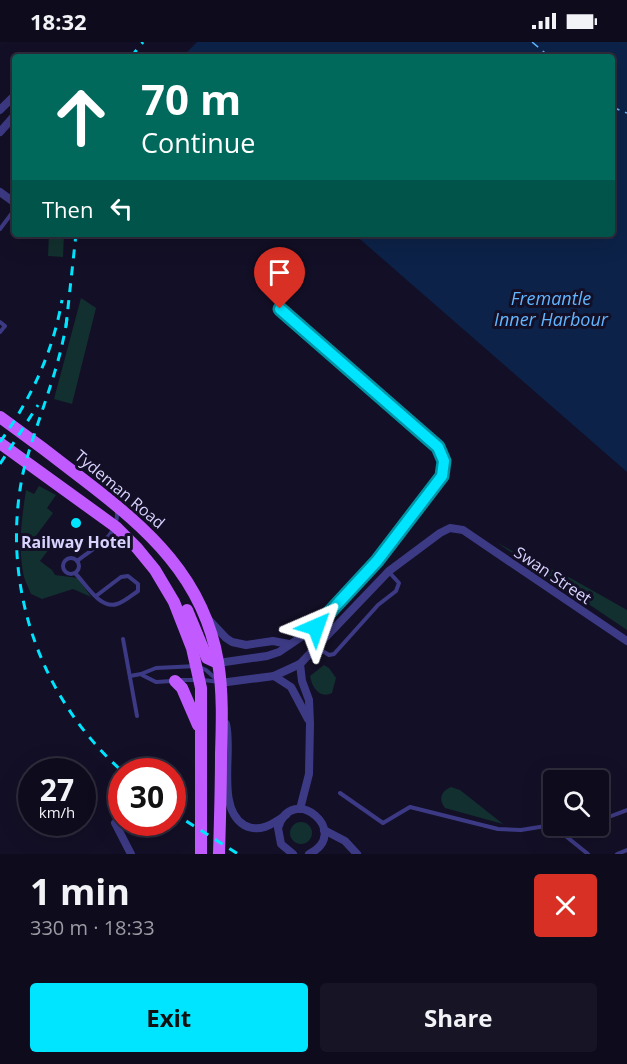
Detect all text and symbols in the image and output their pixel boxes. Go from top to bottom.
text: 18:32 [30,6,87,36]
text: 70 m [141,70,241,127]
icon: ahead [42,78,120,156]
text: Continue [141,124,256,161]
icon: left [105,192,138,225]
text: Then [42,194,93,224]
pin [254,247,305,309]
icon: arrive [263,256,296,289]
water label: Fremantle Inner Harbour [494,286,609,331]
street label: Tydeman Road [70,445,170,533]
marker: Railway Hotel [69,516,83,530]
place label: Railway Hotel [21,531,131,553]
street label: Swan Street [510,541,596,609]
position arrow [284,595,348,659]
speed limit sign: 30 [108,758,186,836]
text: 27 [40,769,74,810]
map controls [543,770,609,836]
button: search [543,770,609,836]
text: km/h [39,802,75,822]
text: 1 min [30,867,130,916]
button: close [534,874,597,937]
text: 330 m · 18:33 [30,914,155,941]
button: Exit [30,983,308,1052]
button: Share [320,983,597,1052]

